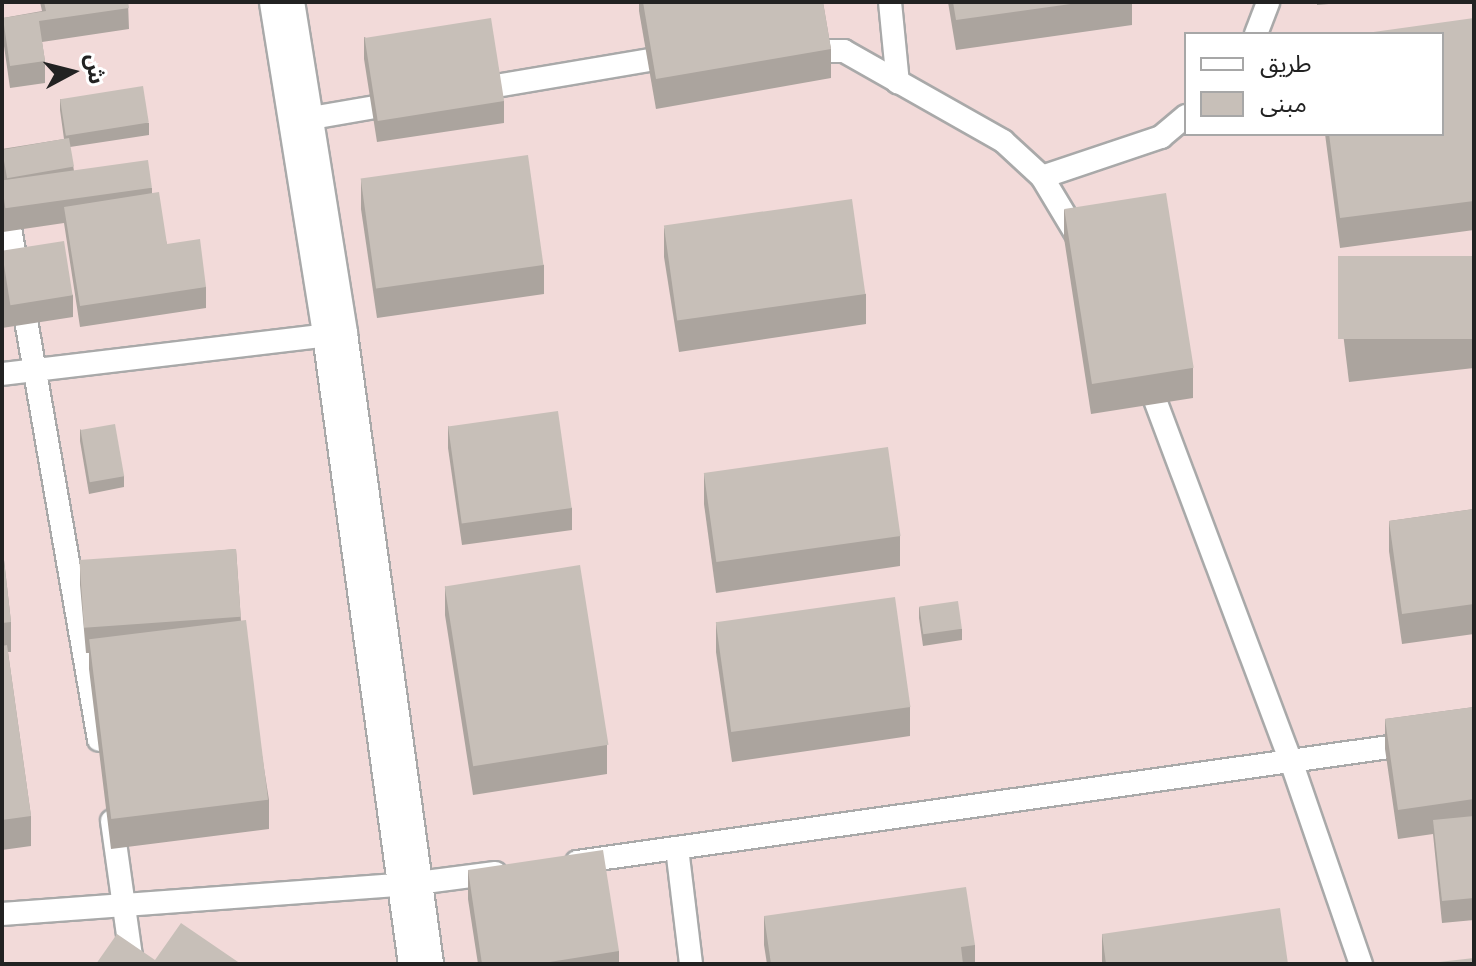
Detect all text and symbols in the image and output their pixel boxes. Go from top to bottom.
north arrow [32,32,112,112]
legend [1184,32,1444,136]
text: طريق [1260,49,1312,77]
text: ش [81,53,111,86]
text: مبنى [1260,89,1307,117]

